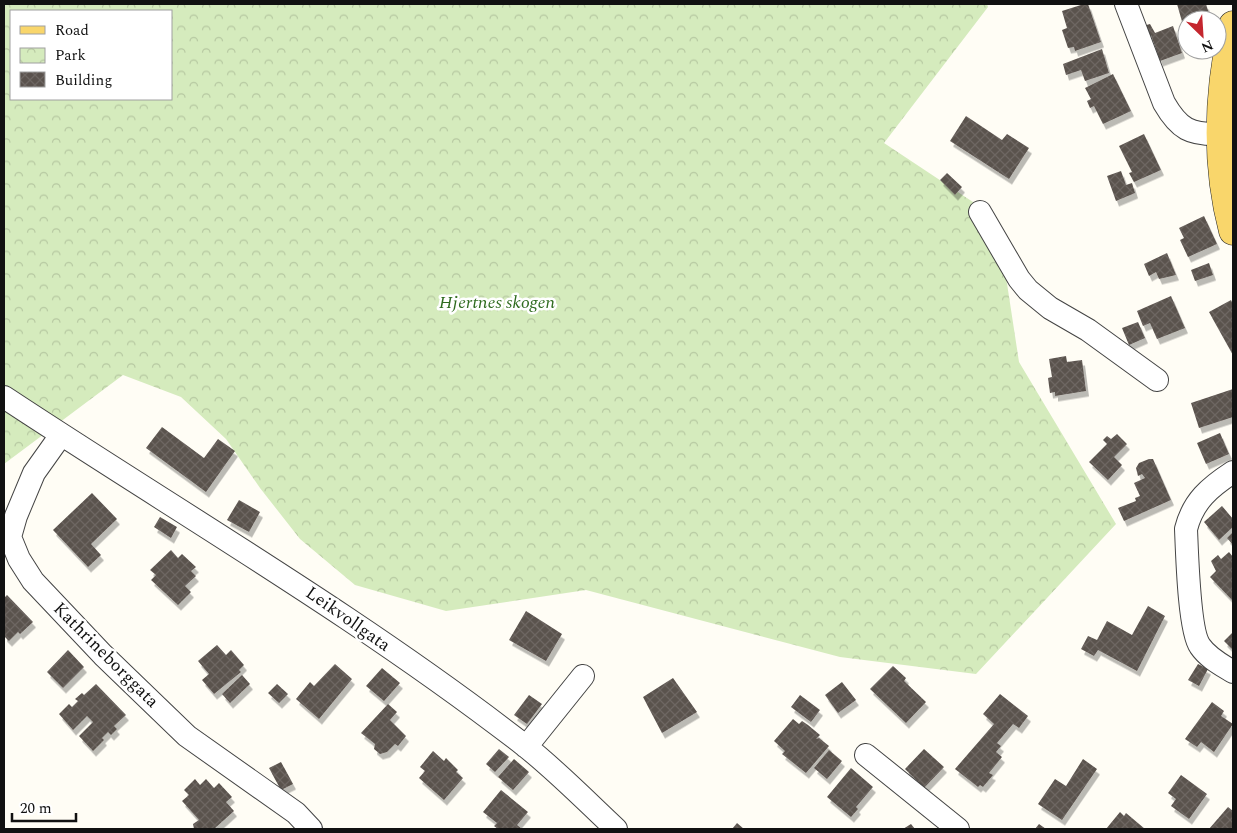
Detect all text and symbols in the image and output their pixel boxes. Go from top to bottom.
legend [10,10,172,100]
north arrow [1177,10,1227,60]
text: Road [55,19,89,42]
text: N [1198,34,1217,58]
text: Park [55,44,86,67]
text: Building [55,69,112,92]
park label: Hjertnes skogen [439,289,556,316]
street label: Leikvollgata [300,580,396,658]
street label: Kathrineborggata [47,596,165,714]
scale bar [12,790,76,822]
text: 20 m [20,797,52,820]

